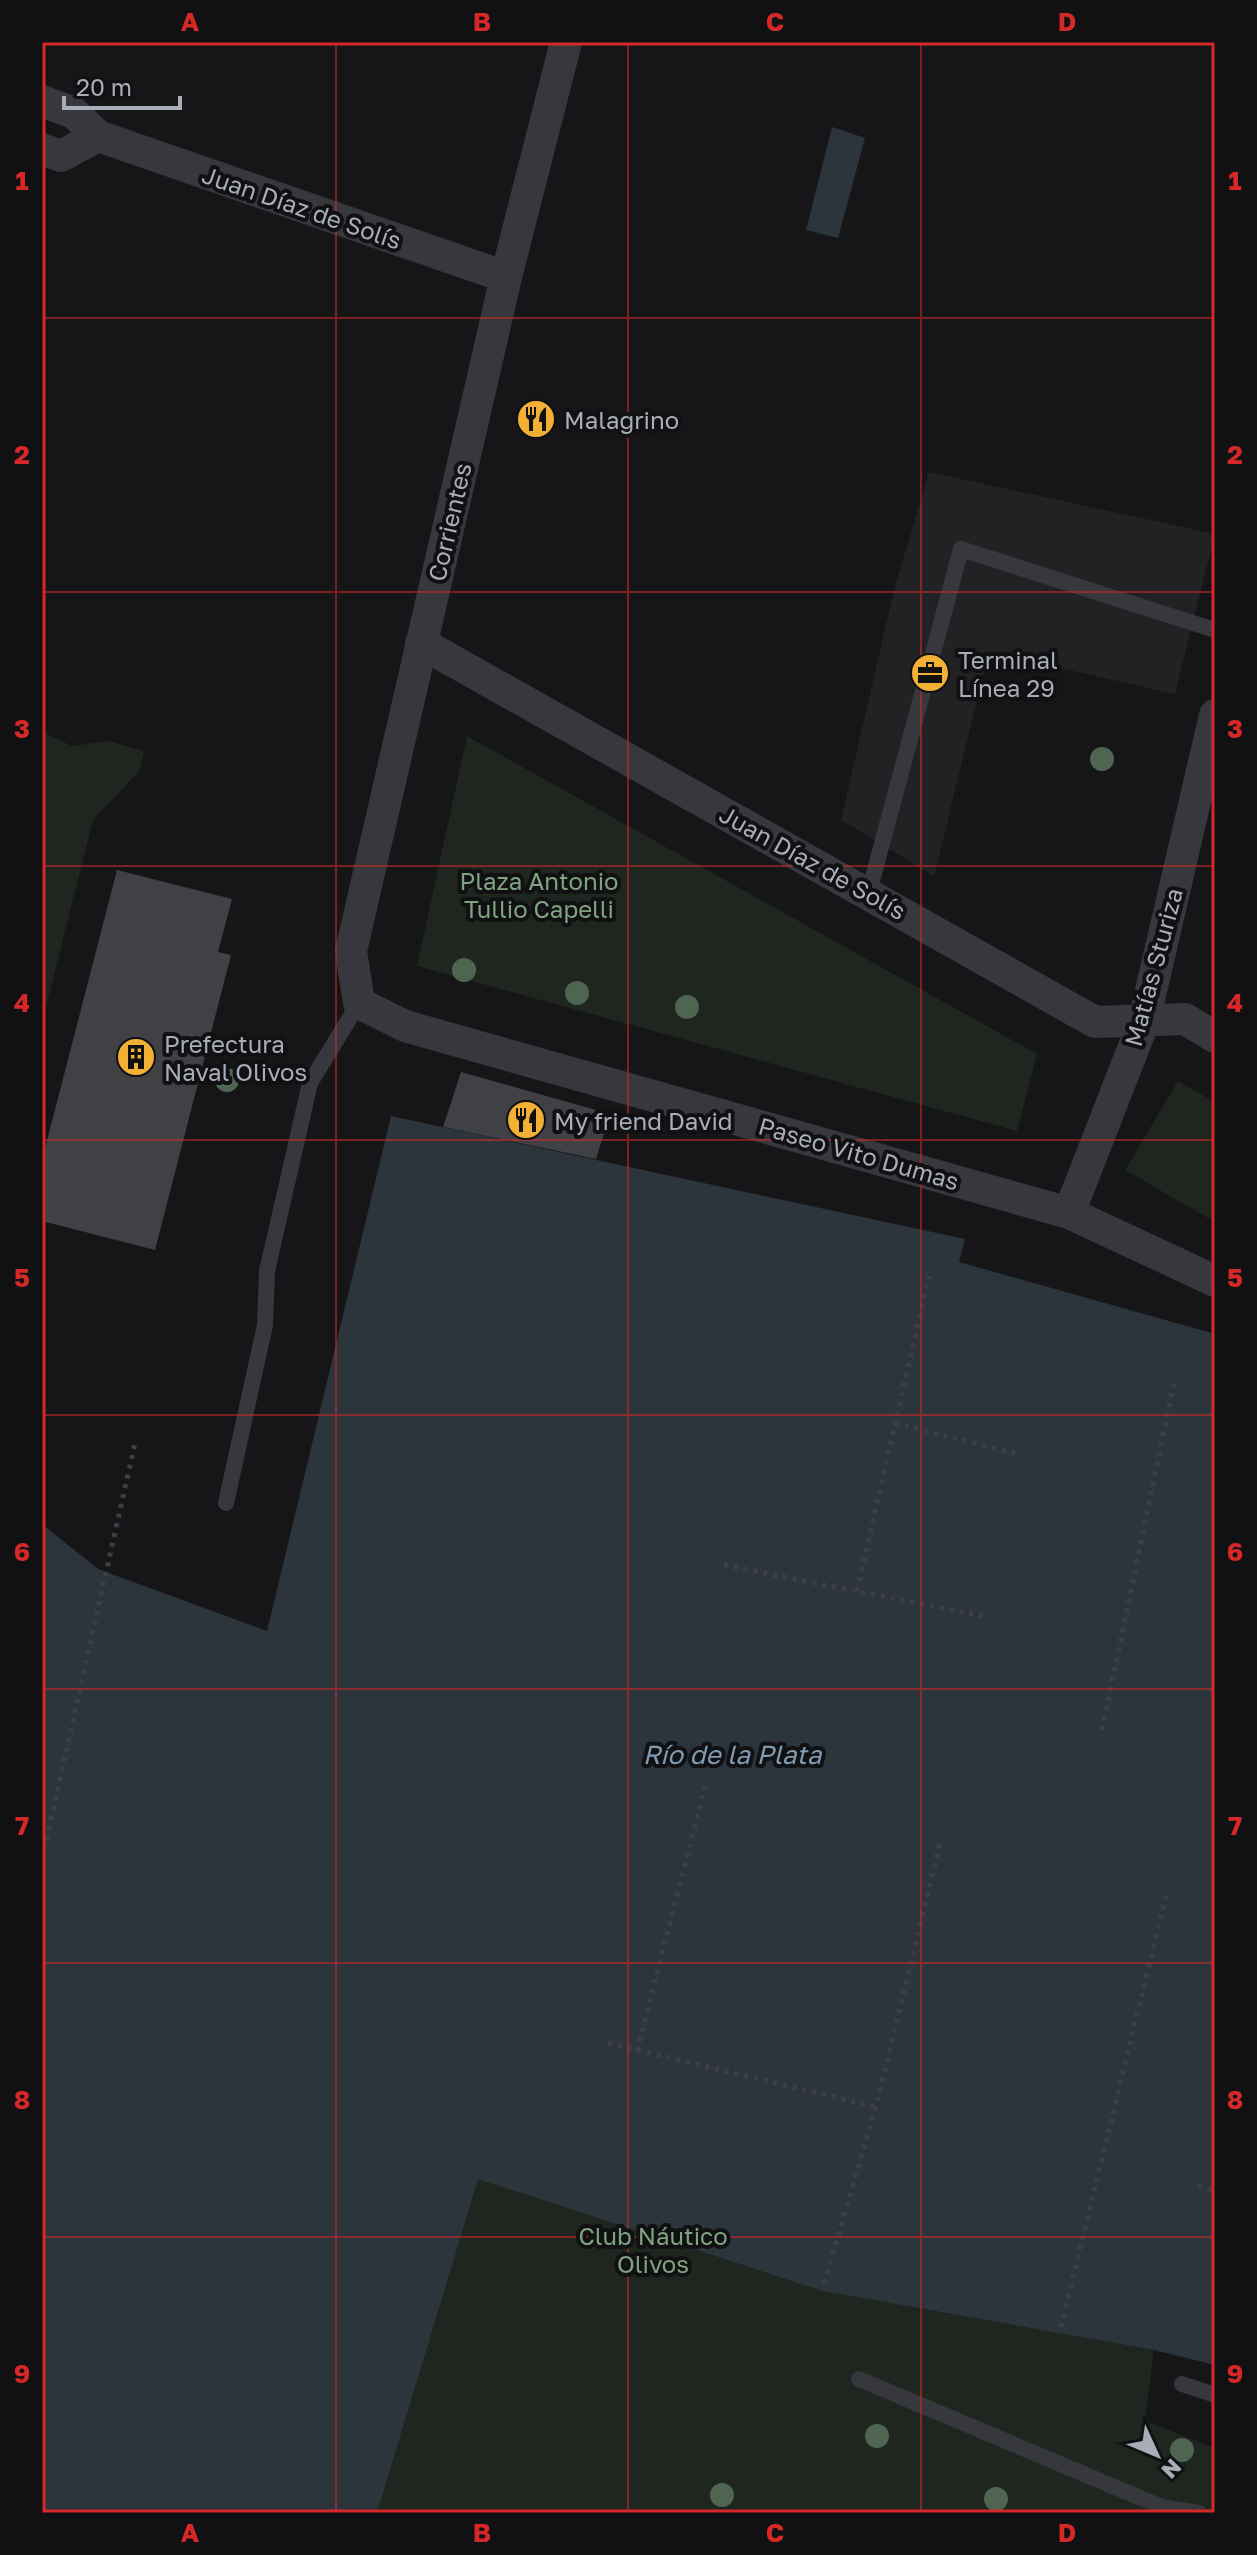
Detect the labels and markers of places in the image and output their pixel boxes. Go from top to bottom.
restaurant icon: Malagrino [515,398,557,440]
place label: Malagrino [564,405,679,434]
place label: Terminal Línea 29 [958,645,1058,702]
office icon: Terminal Línea 29 [909,652,951,694]
place label: Prefectura Naval Olivos [164,1029,307,1086]
building icon: Prefectura Naval Olivos [115,1036,157,1078]
restaurant icon: My friend David [505,1099,547,1141]
place label: My friend David [554,1106,733,1135]

